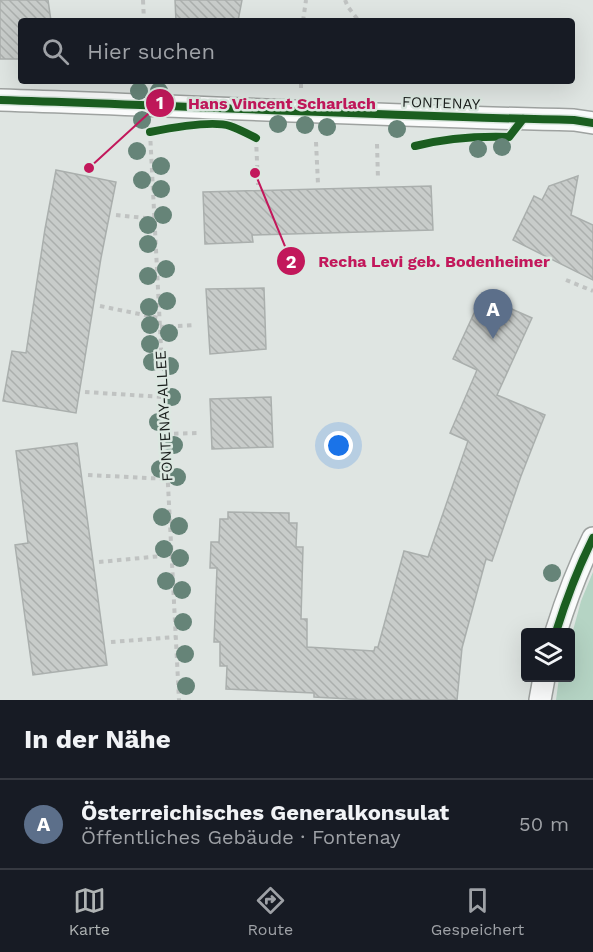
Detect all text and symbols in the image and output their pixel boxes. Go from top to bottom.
search box [18,18,575,84]
icon: search [39,35,72,68]
text: Hier suchen [87,39,215,64]
callout: Hans Vincent Scharlach [145,86,388,120]
text: 1 [156,92,164,113]
street label: FONTENAY [402,93,481,113]
text: Hans Vincent Scharlach [188,94,376,113]
callout: Recha Levi geb. Bodenheimer [276,244,562,278]
text: 2 [286,251,296,272]
text: Recha Levi geb. Bodenheimer [318,252,550,271]
pin: A [474,290,512,339]
street label: FONTENAY-ALLEE [152,350,176,482]
your location [324,431,353,460]
map controls [521,628,575,682]
button: layers [521,628,575,682]
text: In der Nähe [24,724,171,754]
text: Österreichisches Generalkonsulat [81,800,449,825]
text: A [37,812,50,836]
text: 50 m [519,812,569,836]
text: Öffentliches Gebäude · Fontenay [81,825,401,849]
tab: Karte [69,884,110,939]
tab: Route [247,884,293,939]
tab: Gespeichert [431,884,524,939]

